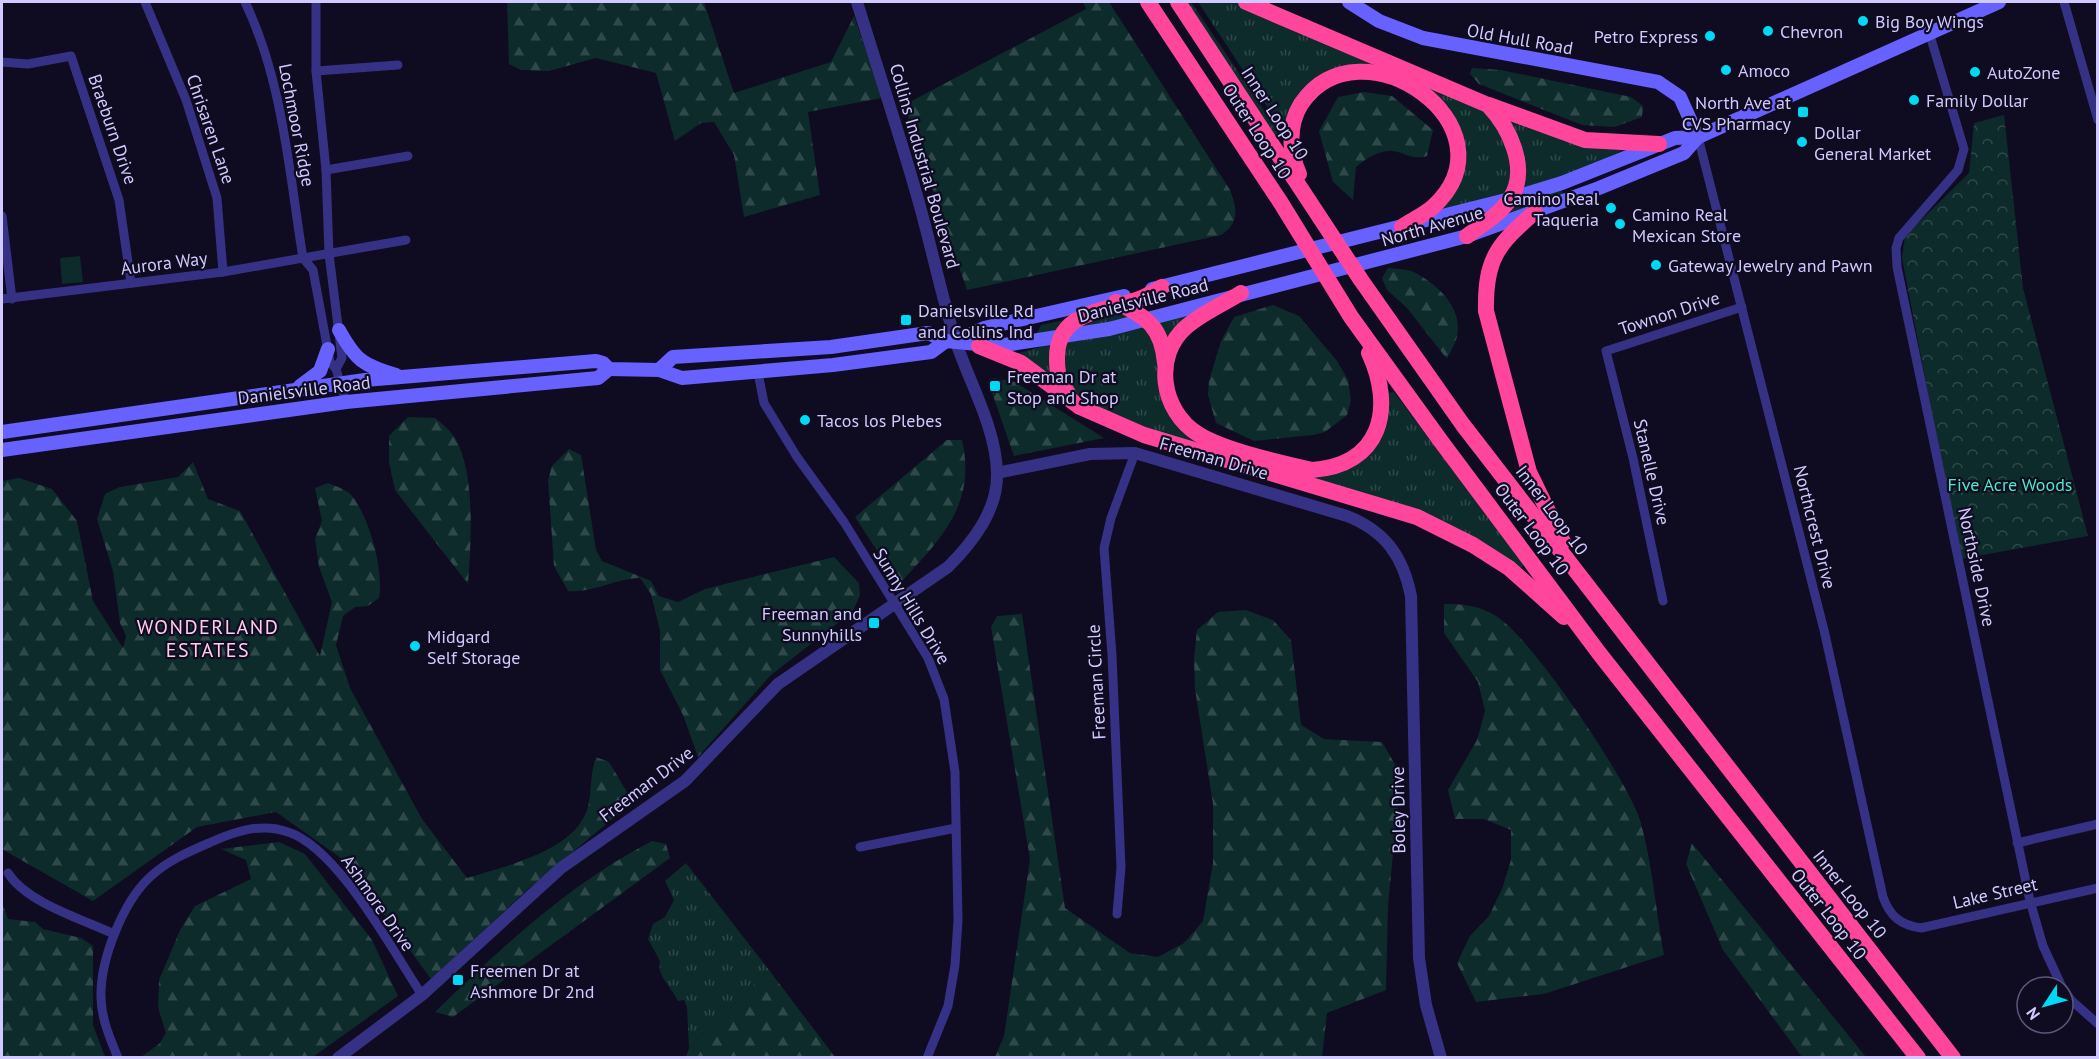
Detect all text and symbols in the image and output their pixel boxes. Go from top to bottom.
place label: Big Boy Wings [1875,10,1984,33]
marker: Big Boy Wings [1856,14,1870,28]
street label: Old Hull Road [1465,18,1575,60]
place label: Chevron [1780,20,1843,43]
marker: Chevron [1761,24,1775,38]
place label: Petro Express [1594,25,1698,48]
marker: Petro Express [1703,29,1717,43]
place label: Amoco [1738,59,1790,82]
street label: Collins Industrial Boulevard [885,61,965,271]
place label: AutoZone [1987,61,2060,84]
street label: Lochmoor Ridge [274,62,320,188]
street label: Inner Loop 10 [1236,62,1314,164]
marker: Amoco [1719,63,1733,77]
marker: AutoZone [1968,65,1982,79]
street label: Braeburn Drive [83,71,143,187]
street label: Chrisaren Lane [182,71,240,187]
street label: Outer Loop 10 [1217,79,1297,183]
place label: Family Dollar [1926,89,2028,112]
place label: North Ave at CVS Pharmacy [1682,91,1792,135]
marker: Family Dollar [1907,93,1921,107]
marker: North Ave at CVS Pharmacy [1796,105,1810,119]
place label: Dollar General Market [1814,121,1931,165]
marker: Dollar General Market [1795,135,1809,149]
place label: Camino Real Taqueria [1503,187,1600,231]
street label: North Avenue [1378,200,1486,252]
marker: Camino Real Taqueria [1604,201,1618,215]
place label: Camino Real Mexican Store [1632,203,1741,247]
marker: Camino Real Mexican Store [1613,217,1627,231]
street label: Aurora Way [119,246,209,280]
place label: Gateway Jewelry and Pawn [1668,254,1872,277]
marker: Gateway Jewelry and Pawn [1649,258,1663,272]
street label: Danielsville Road [1075,273,1211,327]
street label: Townon Drive [1616,286,1722,340]
place label: Danielsville Rd and Collins Ind [918,299,1034,343]
marker: Danielsville Rd and Collins Ind [899,313,913,327]
place label: Freeman Dr at Stop and Shop [1007,365,1119,409]
street label: Danielsville Road [236,370,372,410]
marker: Freeman Dr at Stop and Shop [988,379,1002,393]
place label: Tacos los Plebes [817,409,942,432]
marker: Tacos los Plebes [798,413,812,427]
street label: Stanelle Drive [1629,417,1675,527]
street label: Freeman Drive [1157,432,1271,484]
street label: Inner Loop 10 [1511,460,1593,560]
street label: Northcrest Drive [1789,463,1841,591]
park label: Five Acre Woods [1948,473,2072,496]
street label: Outer Loop 10 [1490,478,1574,580]
street label: Northside Drive [1953,506,2001,628]
street label: Sunny Hills Drive [868,544,956,668]
place label: Freeman and Sunnyhills [762,602,862,646]
district label: WONDERLAND ESTATES [137,614,279,663]
marker: Freeman and Sunnyhills [867,616,881,630]
street label: Freeman Circle [1081,624,1111,740]
place label: Midgard Self Storage [427,625,520,669]
marker: Midgard Self Storage [408,639,422,653]
street label: Freeman Drive [594,741,698,827]
street label: Boley Drive [1386,766,1410,854]
street label: Inner Loop 10 [1808,845,1892,943]
street label: Ashmore Drive [336,850,420,956]
street label: Outer Loop 10 [1786,864,1872,964]
street label: Lake Street [1950,872,2040,914]
place label: Freemen Dr at Ashmore Dr 2nd [470,959,594,1003]
marker: Freemen Dr at Ashmore Dr 2nd [451,973,465,987]
north arrow [2015,975,2075,1035]
text: N [2022,1004,2044,1024]

